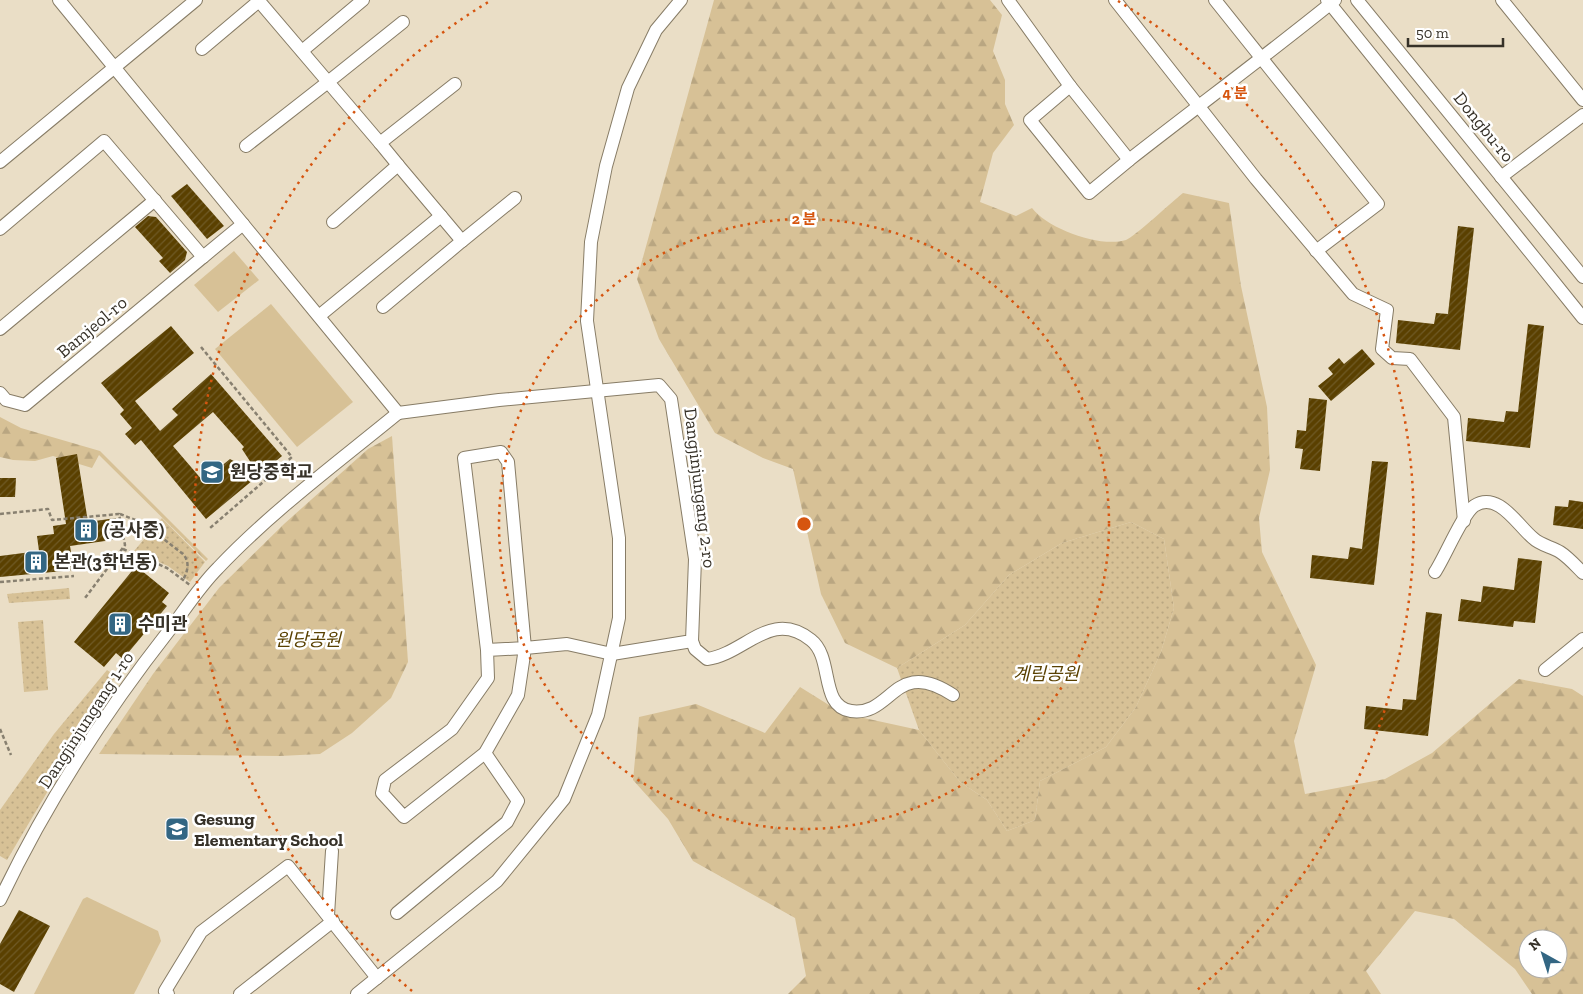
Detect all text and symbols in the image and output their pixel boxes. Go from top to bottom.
scale bar [1408,15,1503,47]
text: 50 m [1416,24,1449,42]
text: 4 분 [1222,84,1248,102]
street label: Dongbu-ro [1449,87,1519,167]
text: 2 분 [792,210,817,228]
street label: Bamjeol-ro [53,291,131,363]
street label: Dangjinjungang 2-ro [679,407,721,569]
school or university icon: 원당중학교 [199,459,225,485]
place label: 원당중학교 [230,461,313,483]
centre of rings [795,515,813,533]
building icon: (공사중) [73,517,99,543]
place label: (공사중) [104,519,164,541]
building icon: 본관(3학년동) [23,549,49,575]
place label: 본관(3학년동) [54,551,157,573]
building icon: 수미관 [107,611,133,637]
place label: 수미관 [138,613,188,635]
park label: 원당공원 [275,629,343,651]
street label: Dangjinjungang 1-ro [34,648,138,792]
park label: 계림공원 [1013,663,1081,685]
place label: Gesung Elementary School [194,808,343,851]
school or university icon: Gesung Elementary School [164,816,190,842]
north arrow [1518,929,1568,979]
text: N [1526,934,1545,954]

